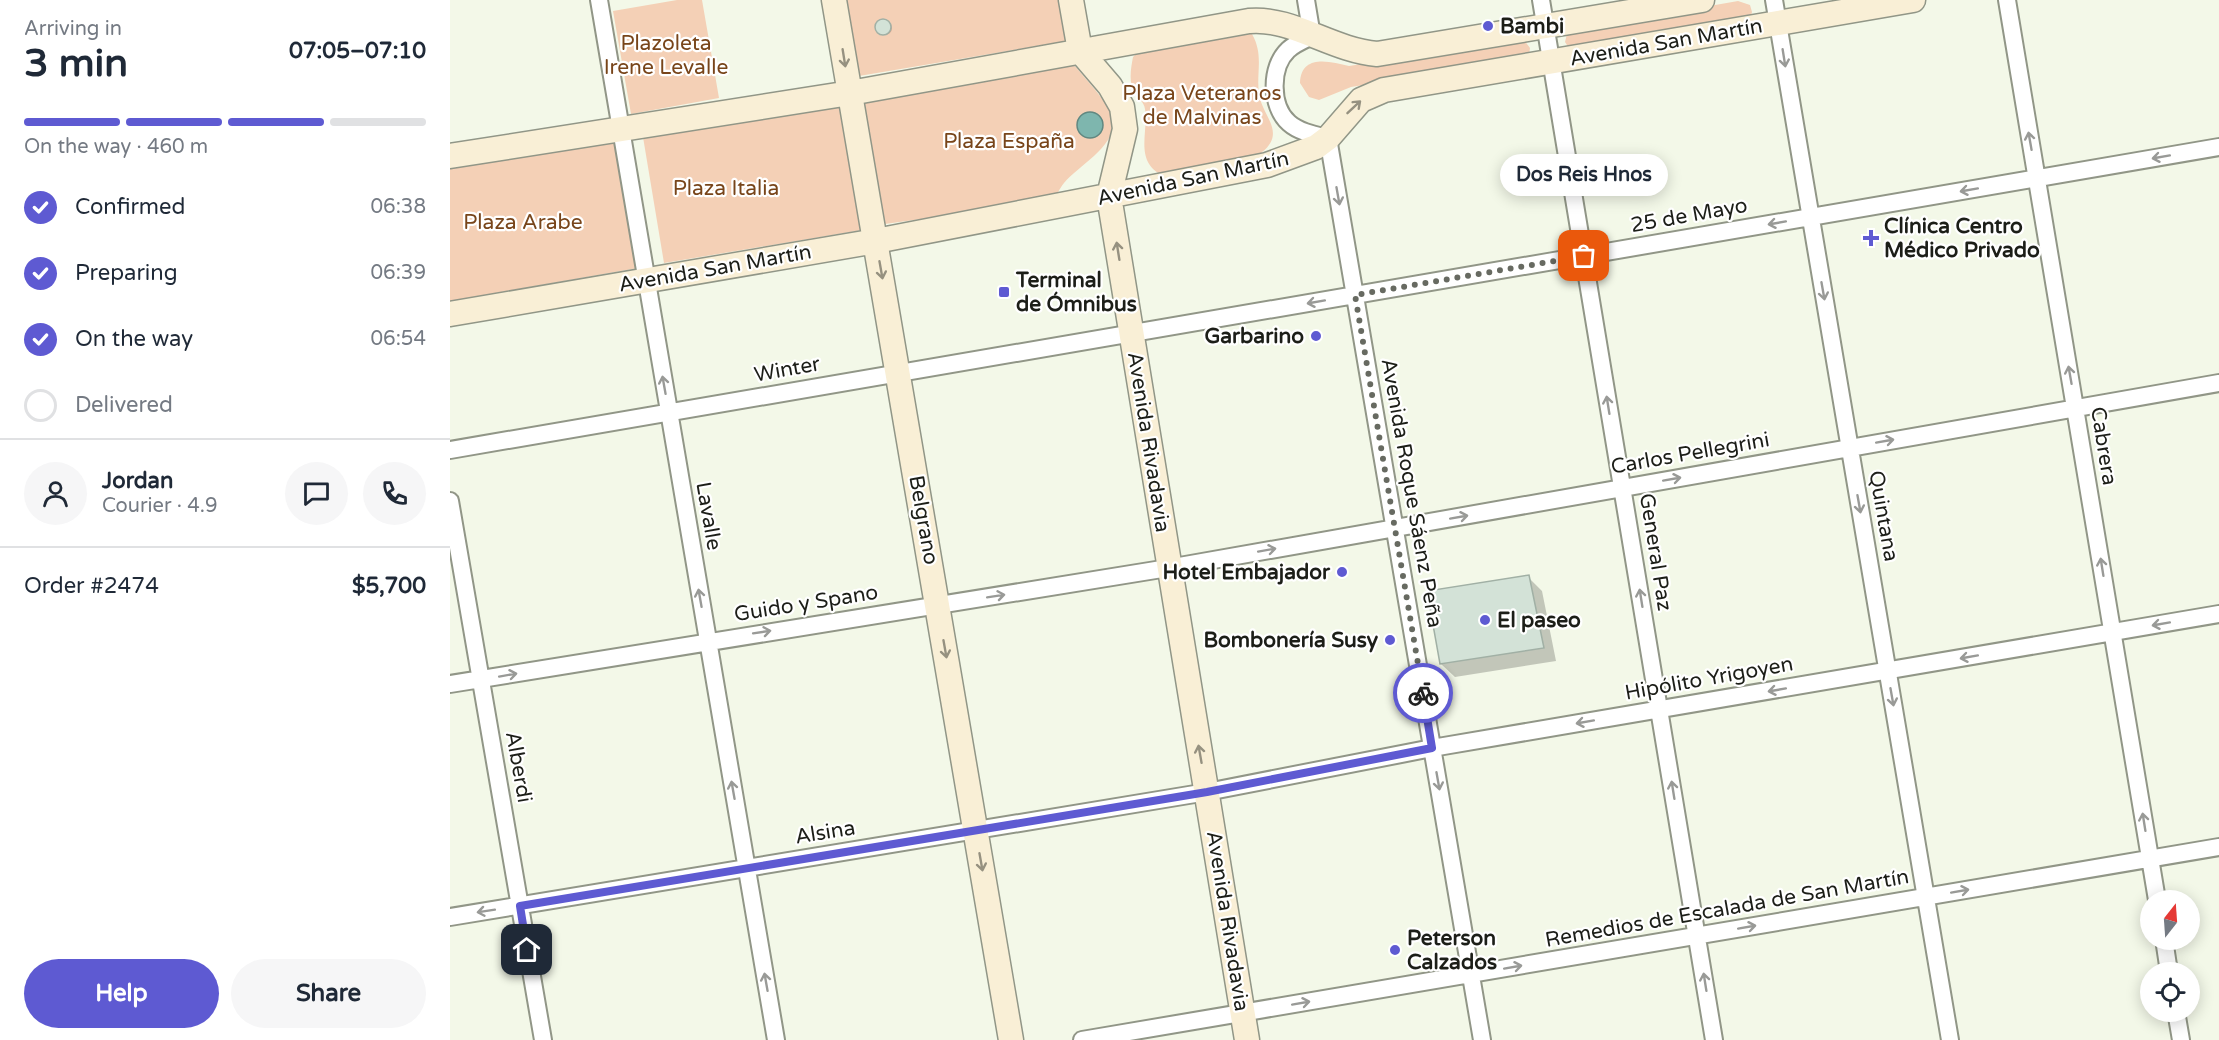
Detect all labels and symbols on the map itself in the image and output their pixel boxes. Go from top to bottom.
street label: Avenida San Martín [1568,13,1765,72]
place label: Bambi [1500,14,1564,39]
marker: Bambi [1481,19,1495,33]
park label: Plazoleta Irene Levalle [604,31,728,80]
one-way arrow [838,47,849,67]
one-way arrow [1779,47,1790,67]
park label: Plaza Veteranos de Malvinas [1122,81,1282,130]
one-way arrow [1346,100,1361,114]
park label: Plaza España [943,129,1075,154]
one-way arrow [2025,132,2036,151]
street label: Avenida San Martín [1095,146,1291,211]
one-way arrow [2152,152,2172,163]
callout: Dos Reis Hnos [1500,154,1668,196]
park label: Plaza Italia [673,176,779,201]
one-way arrow [1960,184,1979,195]
one-way arrow [1333,185,1344,205]
street label: 25 de Mayo [1629,193,1749,238]
park label: Plaza Arabe [463,210,583,235]
place label: Clínica Centro Médico Privado [1884,214,2040,263]
one-way arrow [1768,217,1787,228]
marker: Clínica Centro Médico Privado [1862,229,1880,247]
pin [1558,230,1609,281]
street label: Avenida San Martín [617,239,814,298]
one-way arrow [1112,242,1123,261]
one-way arrow [876,260,887,280]
place label: Terminal de Ómnibus [1015,268,1137,317]
one-way arrow [1818,281,1829,301]
marker: Terminal de Ómnibus [997,285,1011,299]
one-way arrow [1306,296,1326,307]
place label: Garbarino [1204,324,1304,349]
marker: Garbarino [1309,329,1323,343]
street label: Avenida Rivadavia [1122,350,1175,534]
street label: Winter [752,351,822,388]
street label: Avenida Roque Sáenz Peña [1375,356,1448,630]
one-way arrow [2064,365,2075,385]
one-way arrow [658,376,669,395]
one-way arrow [1603,396,1614,416]
street label: Cabrera [2085,405,2122,487]
street label: Carlos Pellegrini [1609,427,1771,480]
one-way arrow [1874,436,1894,447]
street label: Quintana [1863,469,1904,563]
street label: Belgrano [903,473,944,567]
one-way arrow [1662,473,1681,484]
street label: Lavalle [690,480,727,552]
street label: General Paz [1634,491,1677,613]
one-way arrow [1854,494,1865,514]
one-way arrow [1449,511,1469,522]
one-way arrow [1257,544,1277,555]
one-way arrow [2096,558,2107,577]
place label: Hotel Embajador [1163,560,1331,585]
marker: Hotel Embajador [1335,565,1349,579]
street label: Guido y Spano [732,580,880,627]
one-way arrow [1635,588,1646,608]
one-way arrow [694,589,705,608]
one-way arrow [986,590,1006,601]
place label: El paseo [1497,608,1581,633]
marker: El paseo [1478,613,1492,627]
one-way arrow [2152,619,2172,630]
one-way arrow [752,627,772,638]
place label: Bombonería Susy [1203,628,1379,653]
marker: Bombonería Susy [1383,633,1397,647]
one-way arrow [940,639,951,658]
street label: Hipólito Yrigoyen [1623,651,1795,706]
one-way arrow [1960,652,1979,663]
courier [1393,663,1453,723]
one-way arrow [497,669,517,680]
one-way arrow [1768,684,1787,695]
one-way arrow [1886,686,1897,706]
one-way arrow [1575,717,1595,728]
street label: Alberdi [500,729,537,805]
one-way arrow [1194,745,1205,765]
one-way arrow [1433,771,1444,791]
one-way arrow [727,781,738,801]
one-way arrow [1667,781,1678,800]
one-way arrow [2139,812,2150,832]
street label: Alsina [793,815,857,850]
street label: Avenida Rivadavia [1201,829,1254,1013]
one-way arrow [976,852,987,871]
street label: Remedios de Escalada de San Martín [1543,864,1911,953]
one-way arrow [1950,885,1969,896]
north arrow [2140,890,2200,950]
one-way arrow [477,906,496,917]
one-way arrow [1737,922,1756,933]
pin [501,924,552,975]
place label: Peterson Calzados [1407,926,1497,975]
marker: Peterson Calzados [1388,943,1402,957]
one-way arrow [1503,961,1523,972]
one-way arrow [761,973,772,993]
one-way arrow [1699,973,1710,993]
one-way arrow [1290,998,1310,1009]

